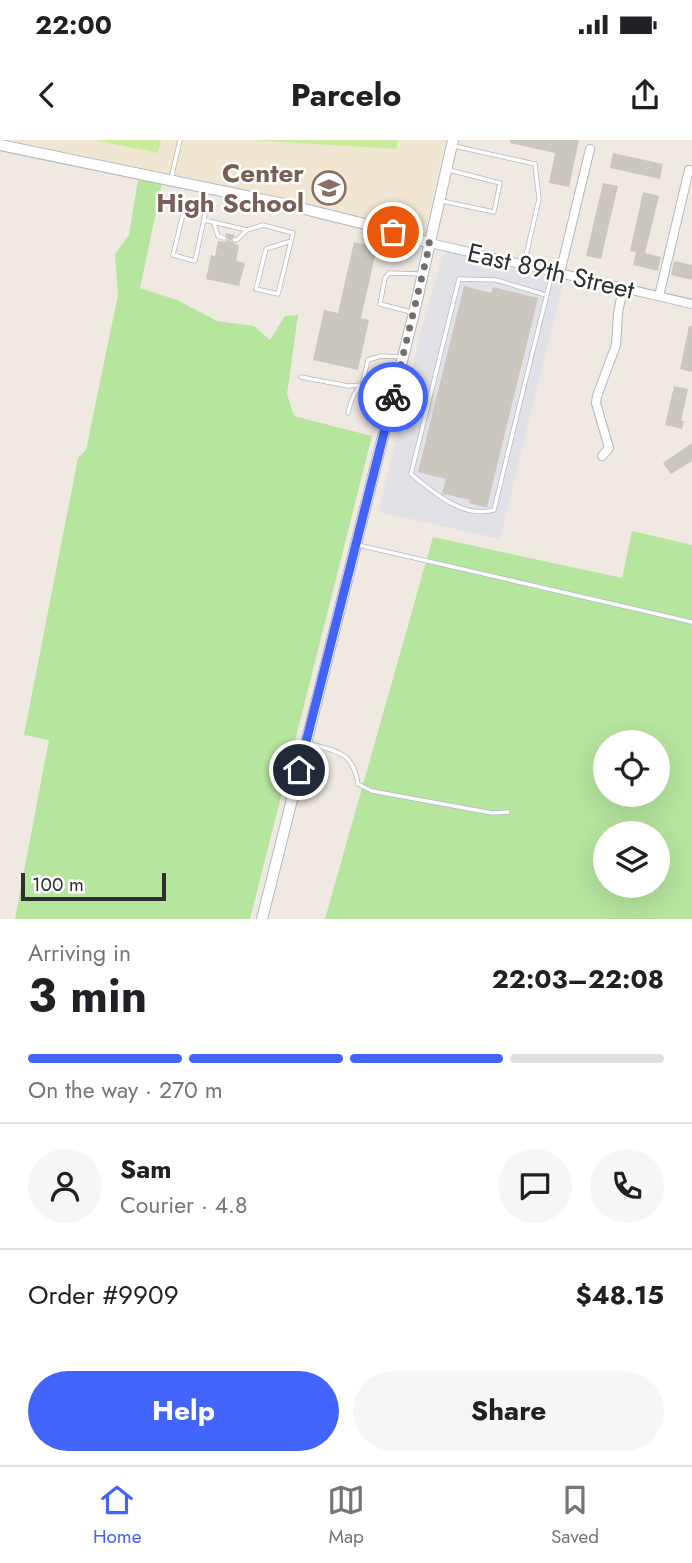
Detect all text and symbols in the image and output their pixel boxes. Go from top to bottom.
text: 22:00 [35,6,112,44]
text: Parcelo [291,72,401,118]
icon: back [28,76,66,114]
icon: share [626,76,664,114]
place label: Center High School [156,154,304,222]
school or university icon: Center High School [310,169,348,207]
pin [363,202,423,262]
icon: bag [374,213,412,251]
street label: East 89th Street [464,233,639,309]
courier [358,362,428,432]
icon: bike [374,378,412,416]
map controls [593,730,670,898]
button: locate [593,730,670,807]
pin [269,740,329,800]
icon: home [280,751,318,789]
button: layers [593,821,670,898]
scale bar [21,870,166,902]
text: 100 m [32,871,84,898]
text: Arriving in [28,936,131,970]
text: 22:03–22:08 [492,960,664,998]
text: 3 min [28,963,147,1029]
text: On the way · 270 m [28,1073,223,1107]
button: person [28,1149,102,1223]
button: chat [498,1149,572,1223]
button: phone [590,1149,664,1223]
text: Sam [120,1150,172,1188]
text: Courier · 4.8 [120,1188,248,1222]
text: Order #9909 [28,1276,179,1314]
text: $48.15 [575,1276,664,1314]
button: Help [28,1371,339,1451]
button: Share [353,1371,664,1451]
tab: Home [93,1481,141,1550]
tab: Map [327,1481,365,1550]
tab: Saved [551,1481,599,1550]

